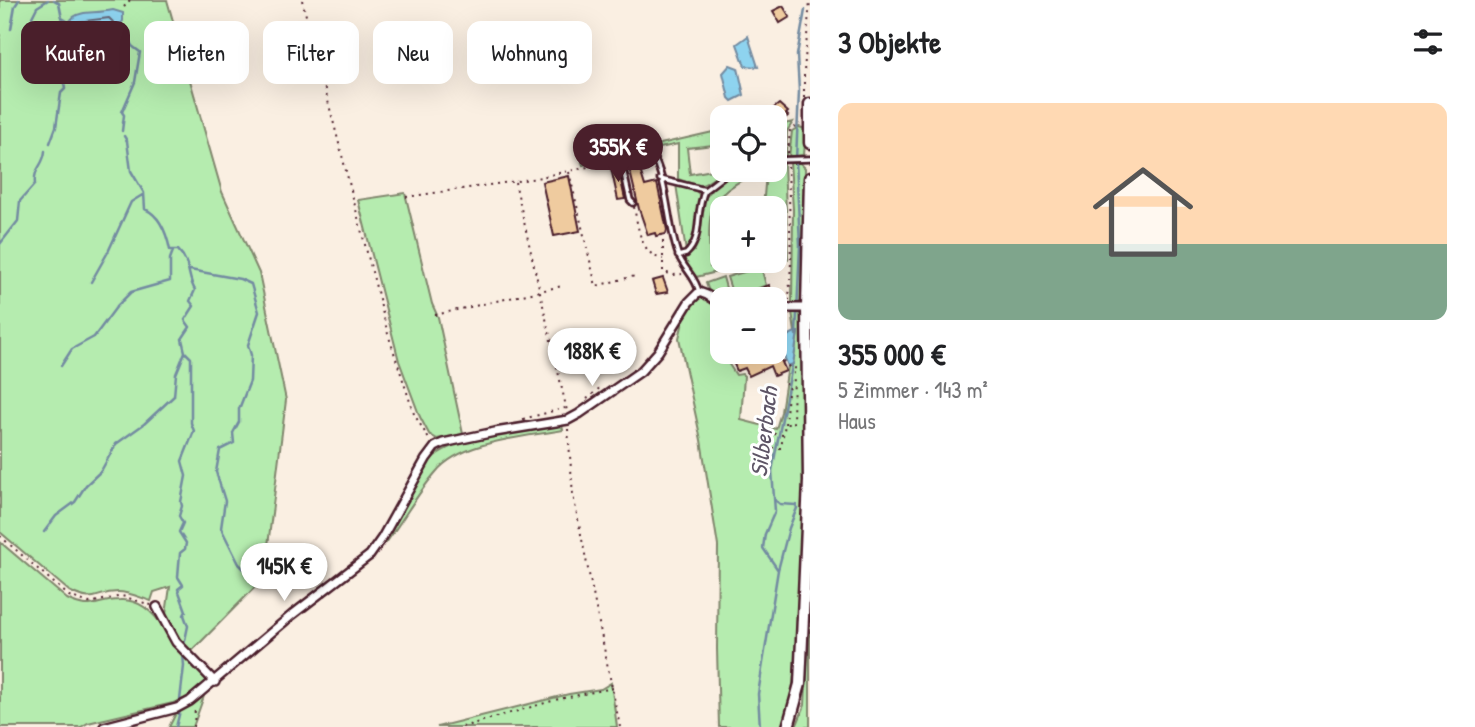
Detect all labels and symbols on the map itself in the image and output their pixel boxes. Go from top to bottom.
pin: 355K € [561,124,675,184]
pin: 188K € [535,328,649,388]
water label: Silberbach [742,383,785,479]
pin: 145K € [227,544,341,603]

